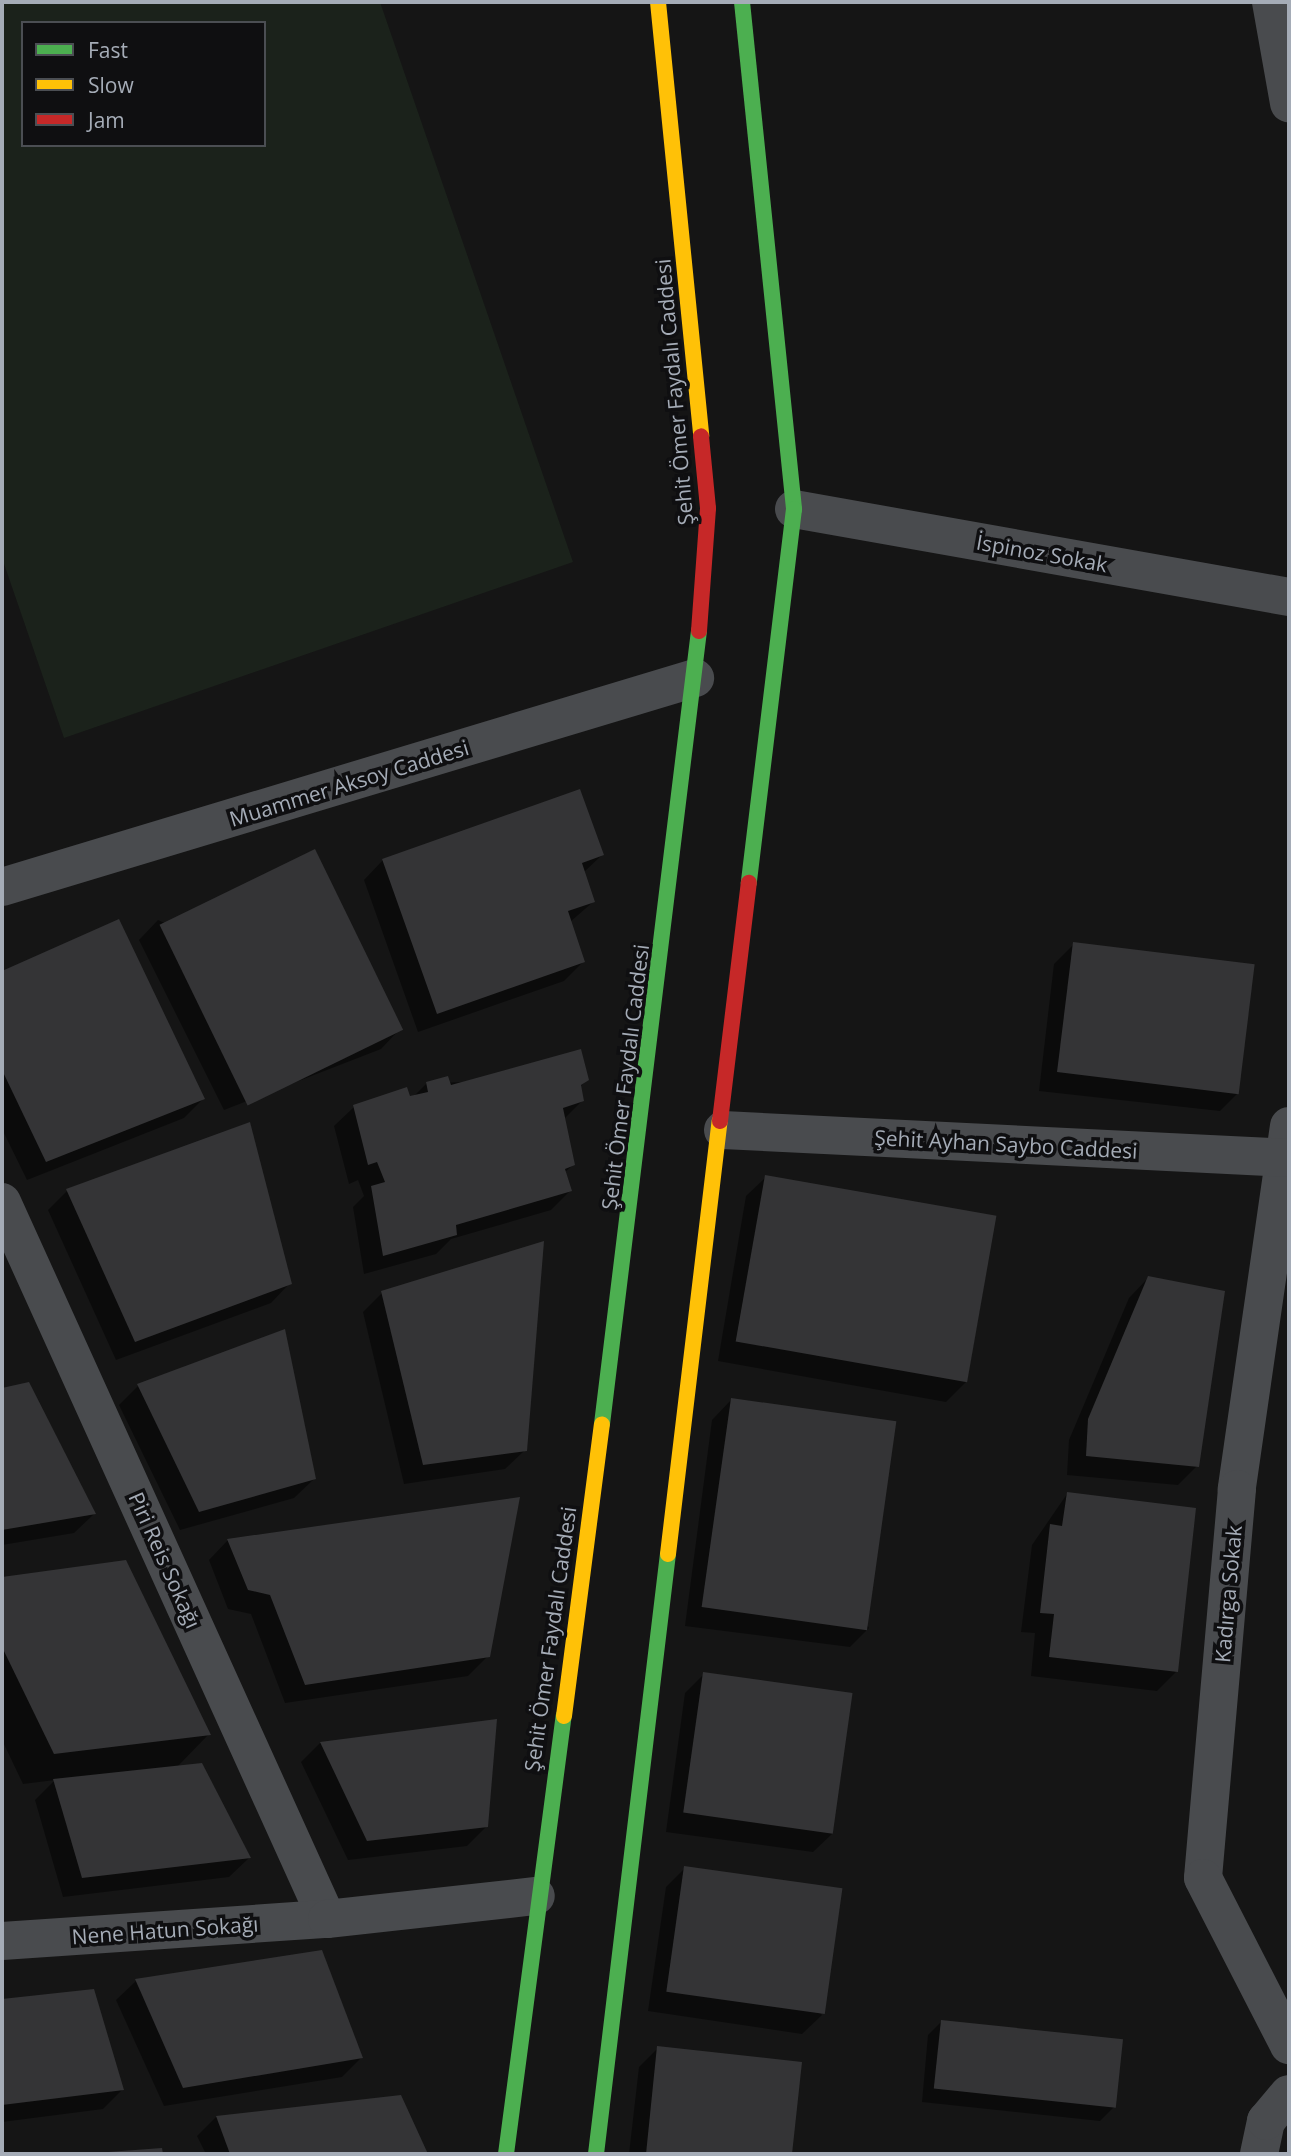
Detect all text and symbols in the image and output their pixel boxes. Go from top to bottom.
legend [21,21,266,147]
text: Fast [88,36,128,64]
text: Slow [88,71,134,99]
text: Jam [88,106,125,134]
street label: Şehit Ömer Faydalı Caddesi [650,258,698,526]
street label: İspinoz Sokak [974,529,1110,577]
street label: Muammer Aksoy Caddesi [226,735,472,831]
street label: Şehit Ömer Faydalı Caddesi [596,943,654,1211]
street label: Şehit Ayhan Saybo Caddesi [874,1125,1138,1163]
street label: Piri Reis Sokağı [124,1488,206,1632]
street label: Şehit Ömer Faydalı Caddesi [519,1505,581,1773]
street label: Kadırga Sokak [1209,1524,1247,1664]
street label: Nene Hatun Sokağı [71,1911,259,1949]

